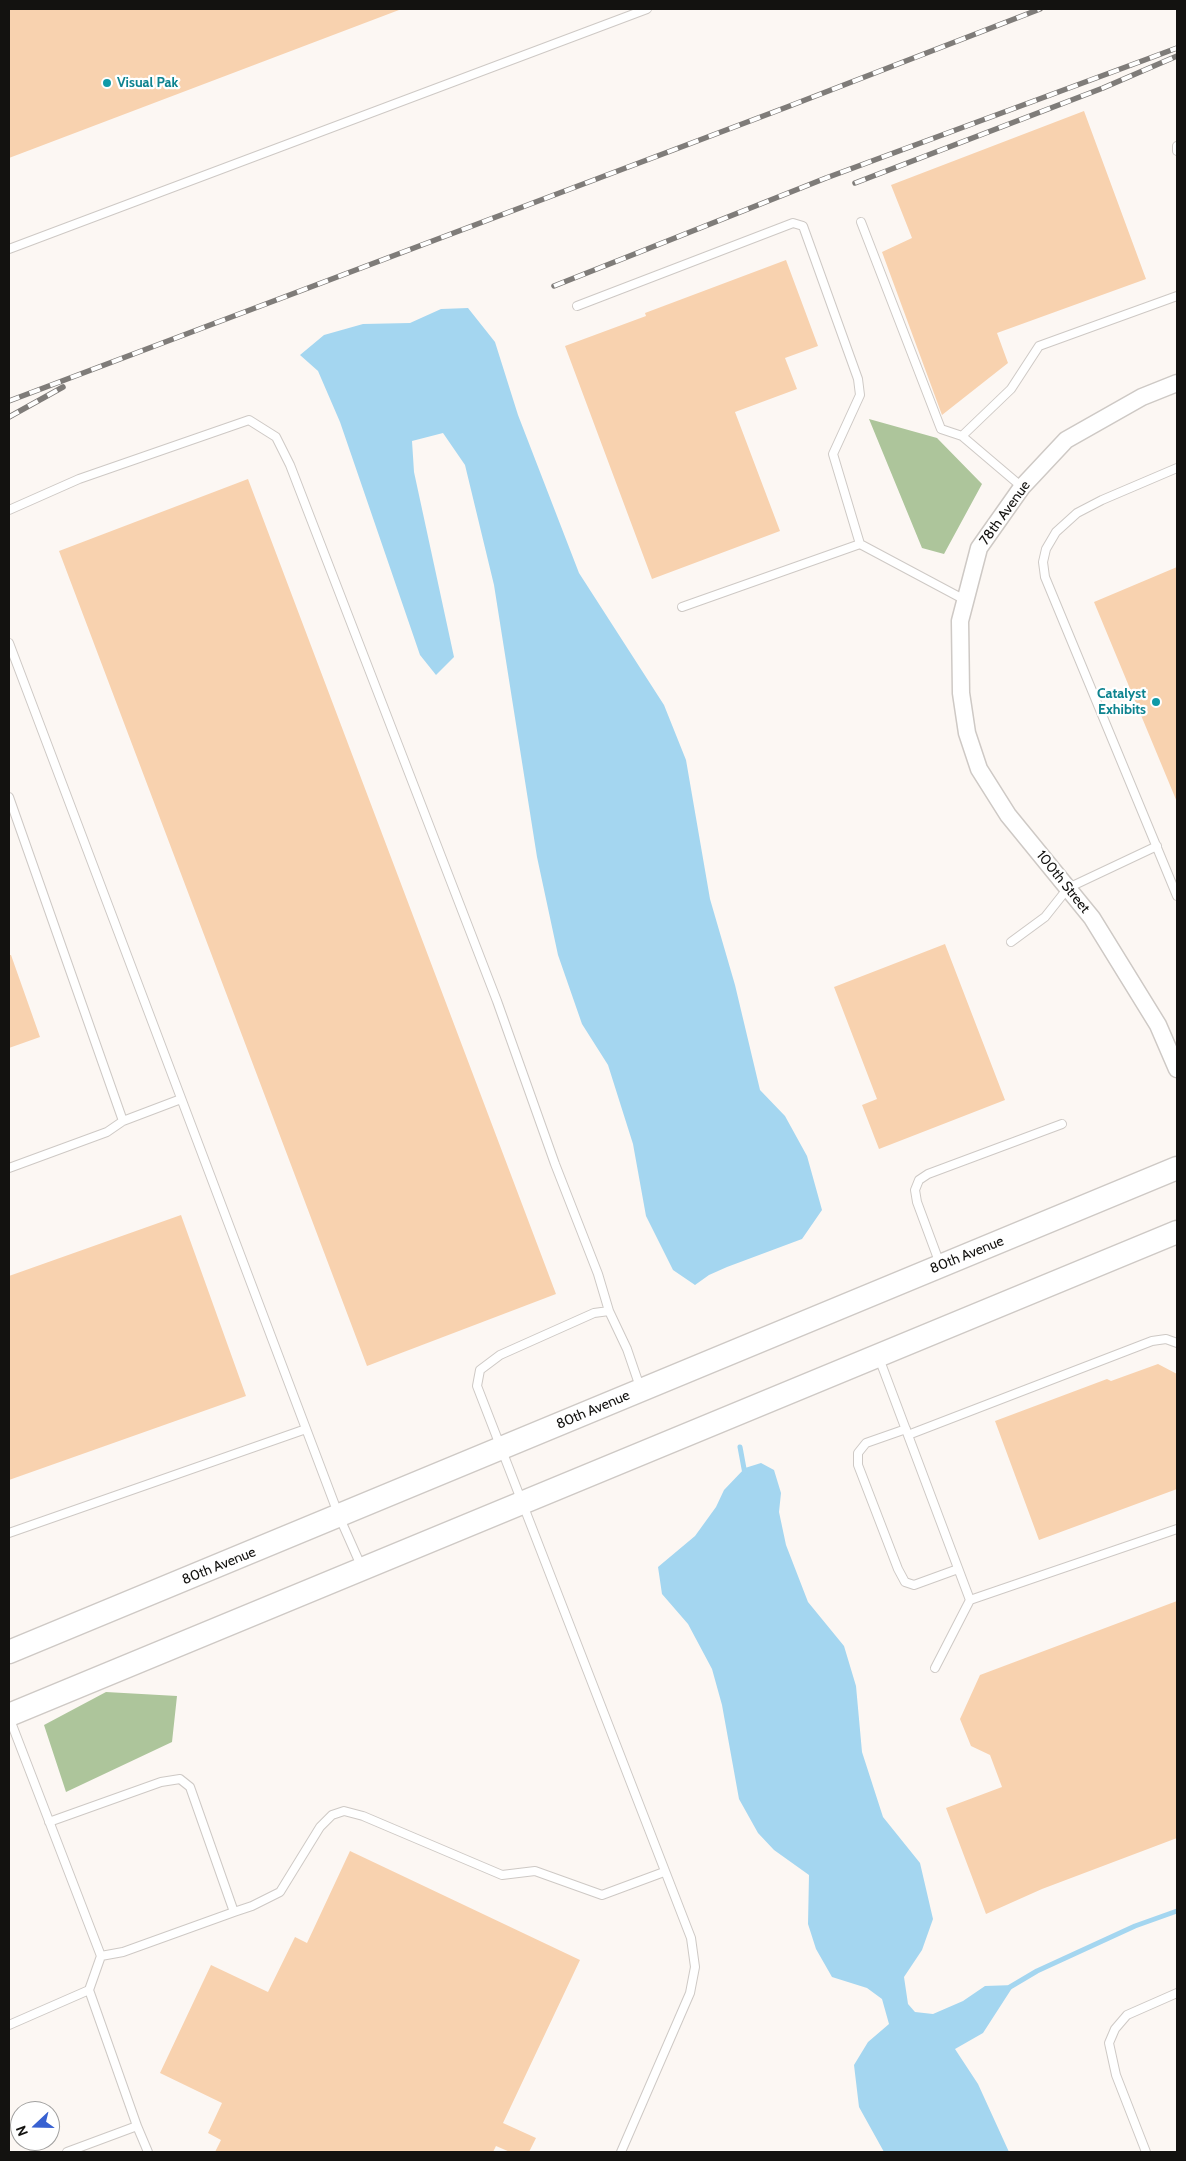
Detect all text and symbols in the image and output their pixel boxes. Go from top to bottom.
place label: Visual Pak [117,75,178,91]
marker: Visual Pak [101,77,113,89]
street label: 78th Avenue [976,478,1034,548]
place label: Catalyst Exhibits [1097,686,1146,719]
marker: Catalyst Exhibits [1150,696,1162,708]
street label: 100th Street [1033,847,1093,917]
street label: 80th Avenue [928,1233,1006,1277]
street label: 80th Avenue [554,1387,632,1433]
street label: 80th Avenue [180,1544,258,1588]
north arrow [10,2101,60,2151]
text: N [12,2123,32,2139]

